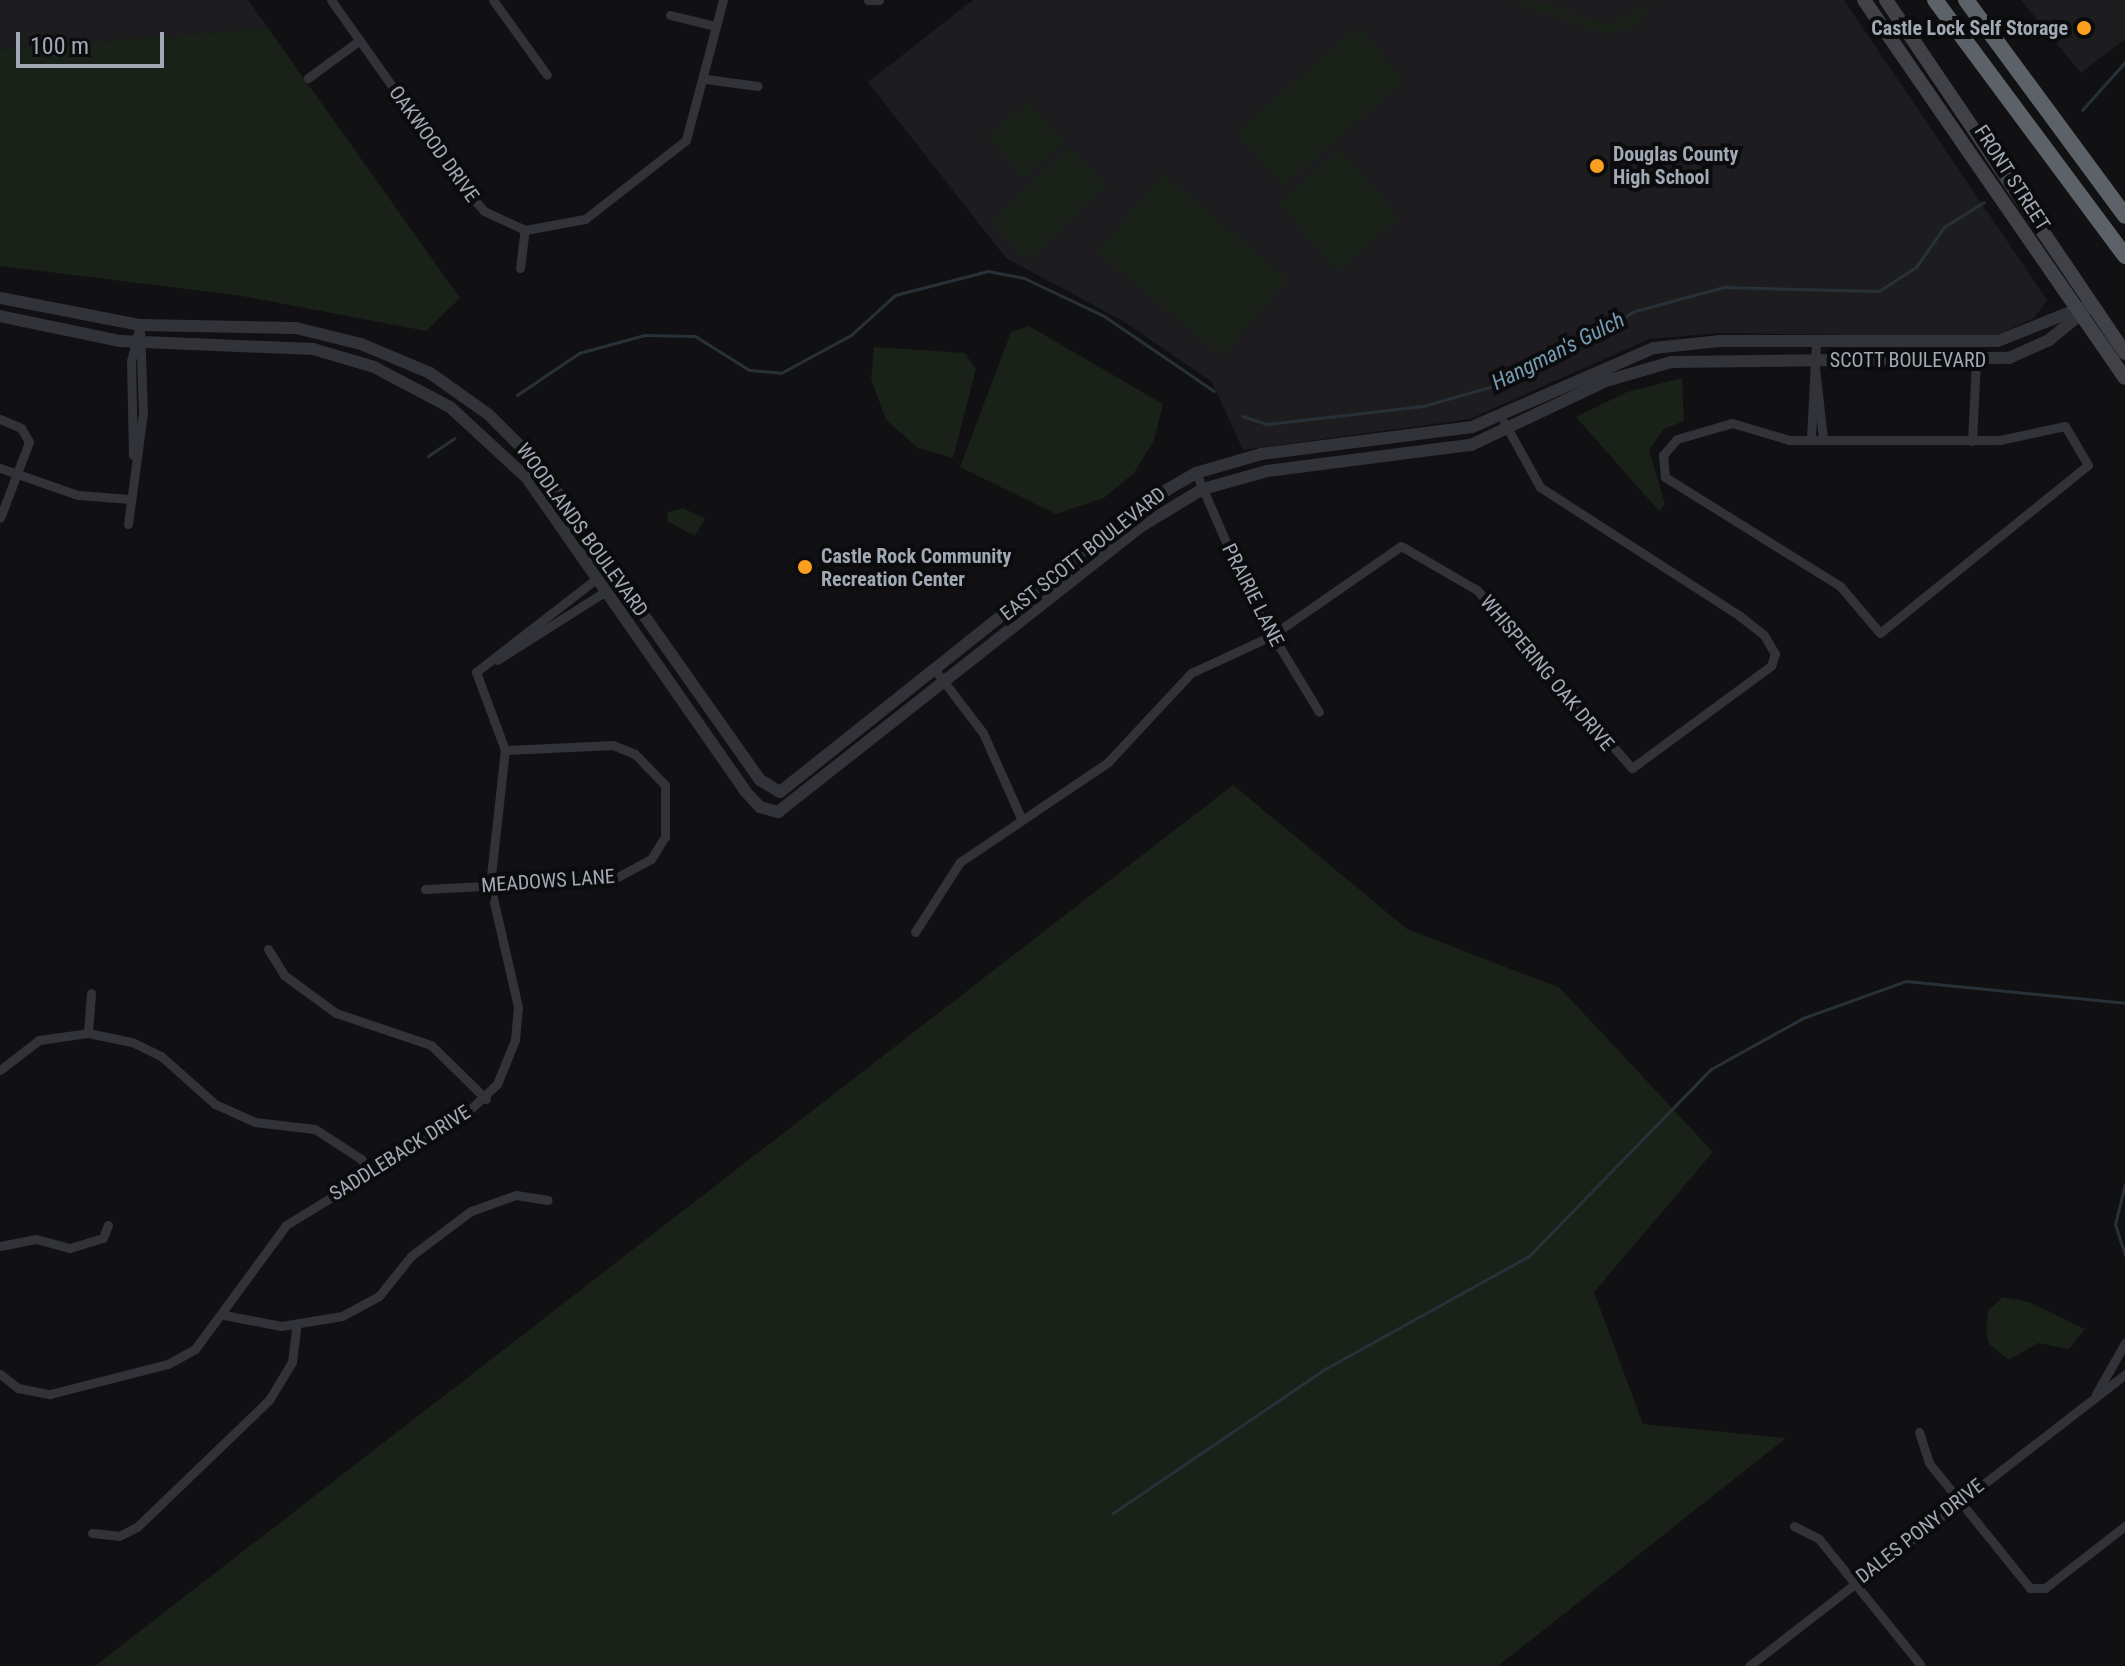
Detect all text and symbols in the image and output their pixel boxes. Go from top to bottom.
scale bar [20,16,168,66]
place label: Castle Lock Self Storage [1871,16,2068,40]
marker: Castle Lock Self Storage [2075,19,2093,37]
text: 100 m [30,32,89,60]
street label: OAKWOOD DRIVE [384,81,484,207]
street label: FRONT STREET [1969,121,2055,235]
place label: Douglas County High School [1613,142,1738,189]
marker: Douglas County High School [1588,157,1606,175]
water label: Hangman's Gulch [1487,306,1629,396]
street label: SCOTT BOULEVARD [1830,348,1986,372]
street label: WOODLANDS BOULEVARD [511,439,653,621]
street label: EAST SCOTT BOULEVARD [995,482,1171,626]
street label: PRAIRIE LANE [1217,540,1289,650]
place label: Castle Rock Community Recreation Center [821,544,1011,591]
marker: Castle Rock Community Recreation Center [796,558,814,576]
street label: WHISPERING OAK DRIVE [1475,590,1619,756]
street label: MEADOWS LANE [480,864,616,898]
street label: SADDLEBACK DRIVE [325,1100,475,1206]
street label: DALES PONY DRIVE [1851,1474,1989,1588]

